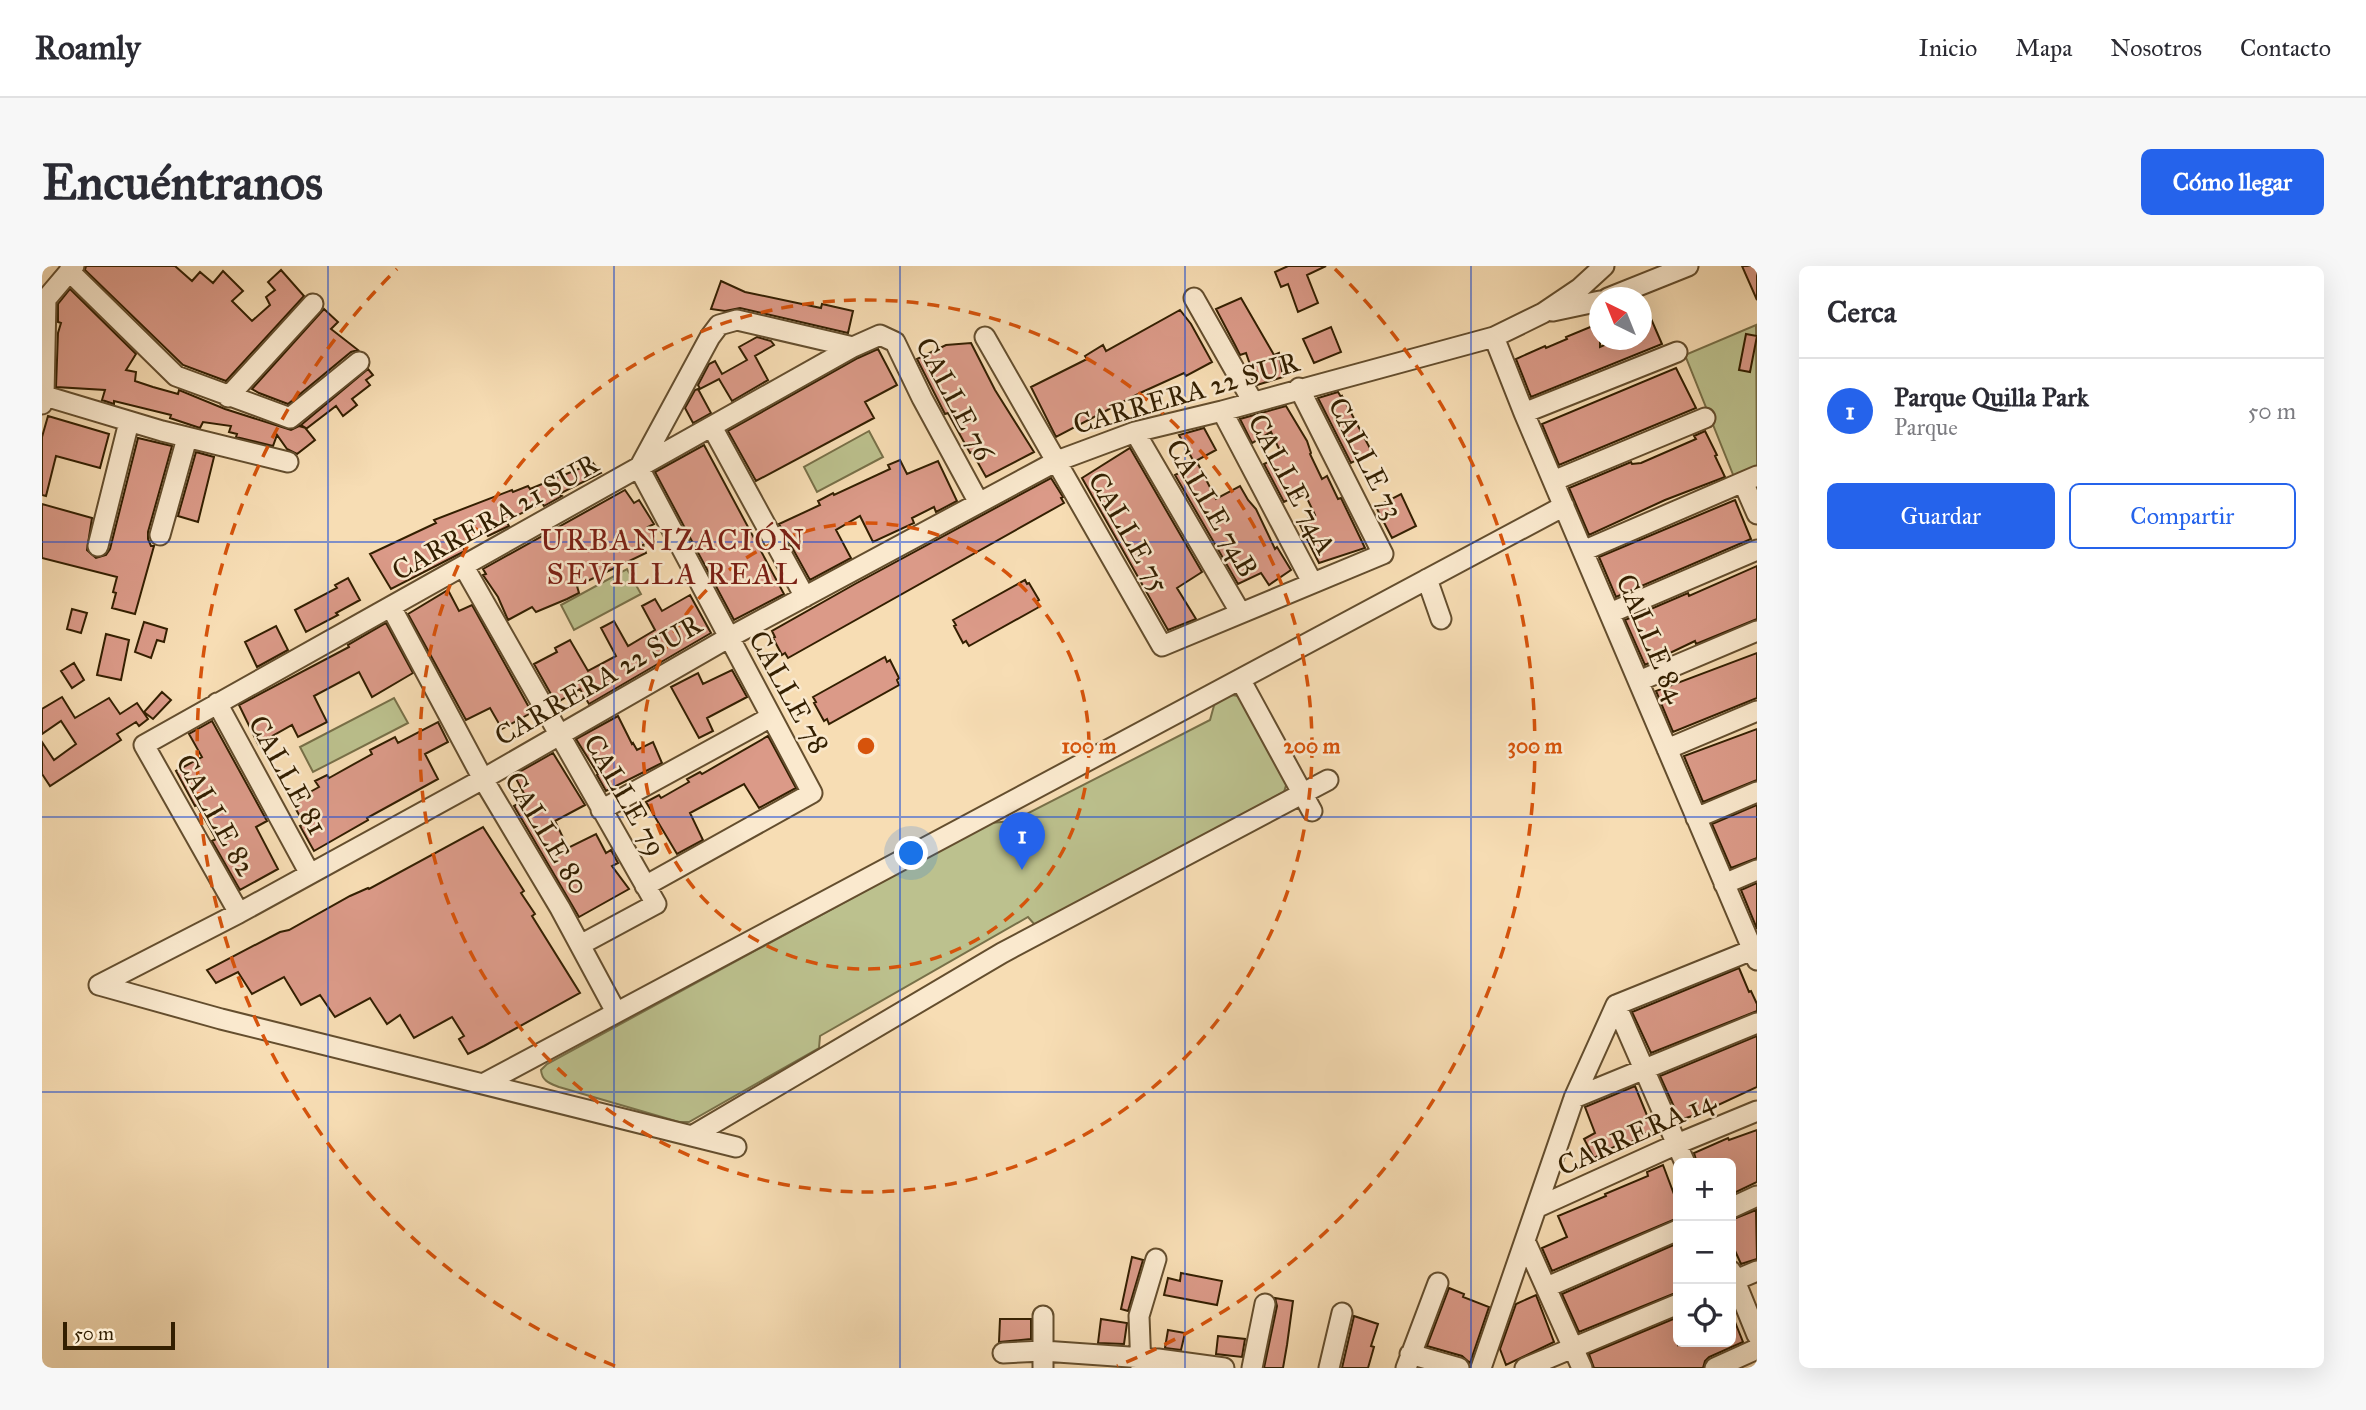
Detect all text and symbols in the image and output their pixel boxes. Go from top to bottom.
text: Roamly [35,28,140,68]
text: Inicio [1919,33,1977,63]
text: Mapa [2015,33,2072,63]
text: Nosotros [2110,33,2202,63]
text: Contacto [2240,33,2331,63]
button: Cómo llegar [2141,149,2324,215]
text: Encuéntranos [42,153,323,212]
north arrow [1589,287,1652,350]
text: Cerca [1827,294,1896,330]
street label: CALLE 76 [908,331,1003,468]
street label: CARRERA 22 SUR [1069,344,1304,442]
text: Parque Quilla Park [1894,381,2089,413]
street label: CALLE 73 [1321,391,1411,525]
text: 1 [1845,397,1855,425]
text: 50 m [2248,397,2296,425]
street label: CALLE 74A [1240,408,1344,560]
text: Parque [1894,413,1958,441]
street label: CALLE 74B [1158,433,1266,583]
street label: CARRERA 21 SUR [386,445,606,588]
street label: CALLE 75 [1081,466,1177,598]
button: Guardar [1827,483,2055,549]
button: Compartir [2069,483,2296,549]
district label: URBANIZACIÓN SEVILLA REAL [540,521,806,592]
street label: CALLE 84 [1608,569,1694,709]
street label: CARRERA 22 SUR [488,606,709,754]
street label: CALLE 78 [741,624,837,760]
street label: CALLE 81 [241,709,335,841]
street label: CALLE 79 [576,728,674,862]
text: 100 m [1062,733,1117,759]
text: 200 m [1284,733,1341,759]
text: 300 m [1507,733,1563,759]
centre of rings [854,734,878,758]
street label: CALLE 82 [168,748,264,882]
street label: CALLE 80 [497,765,597,901]
pin: 1 [999,812,1045,870]
your location [894,836,928,870]
street label: CARRERA 14 [1552,1082,1721,1183]
map controls [1673,1158,1736,1347]
button: + [1673,1158,1736,1221]
button: − [1673,1221,1736,1284]
button: locate [1673,1284,1736,1347]
scale bar [63,1319,175,1351]
text: 50 m [74,1322,114,1345]

